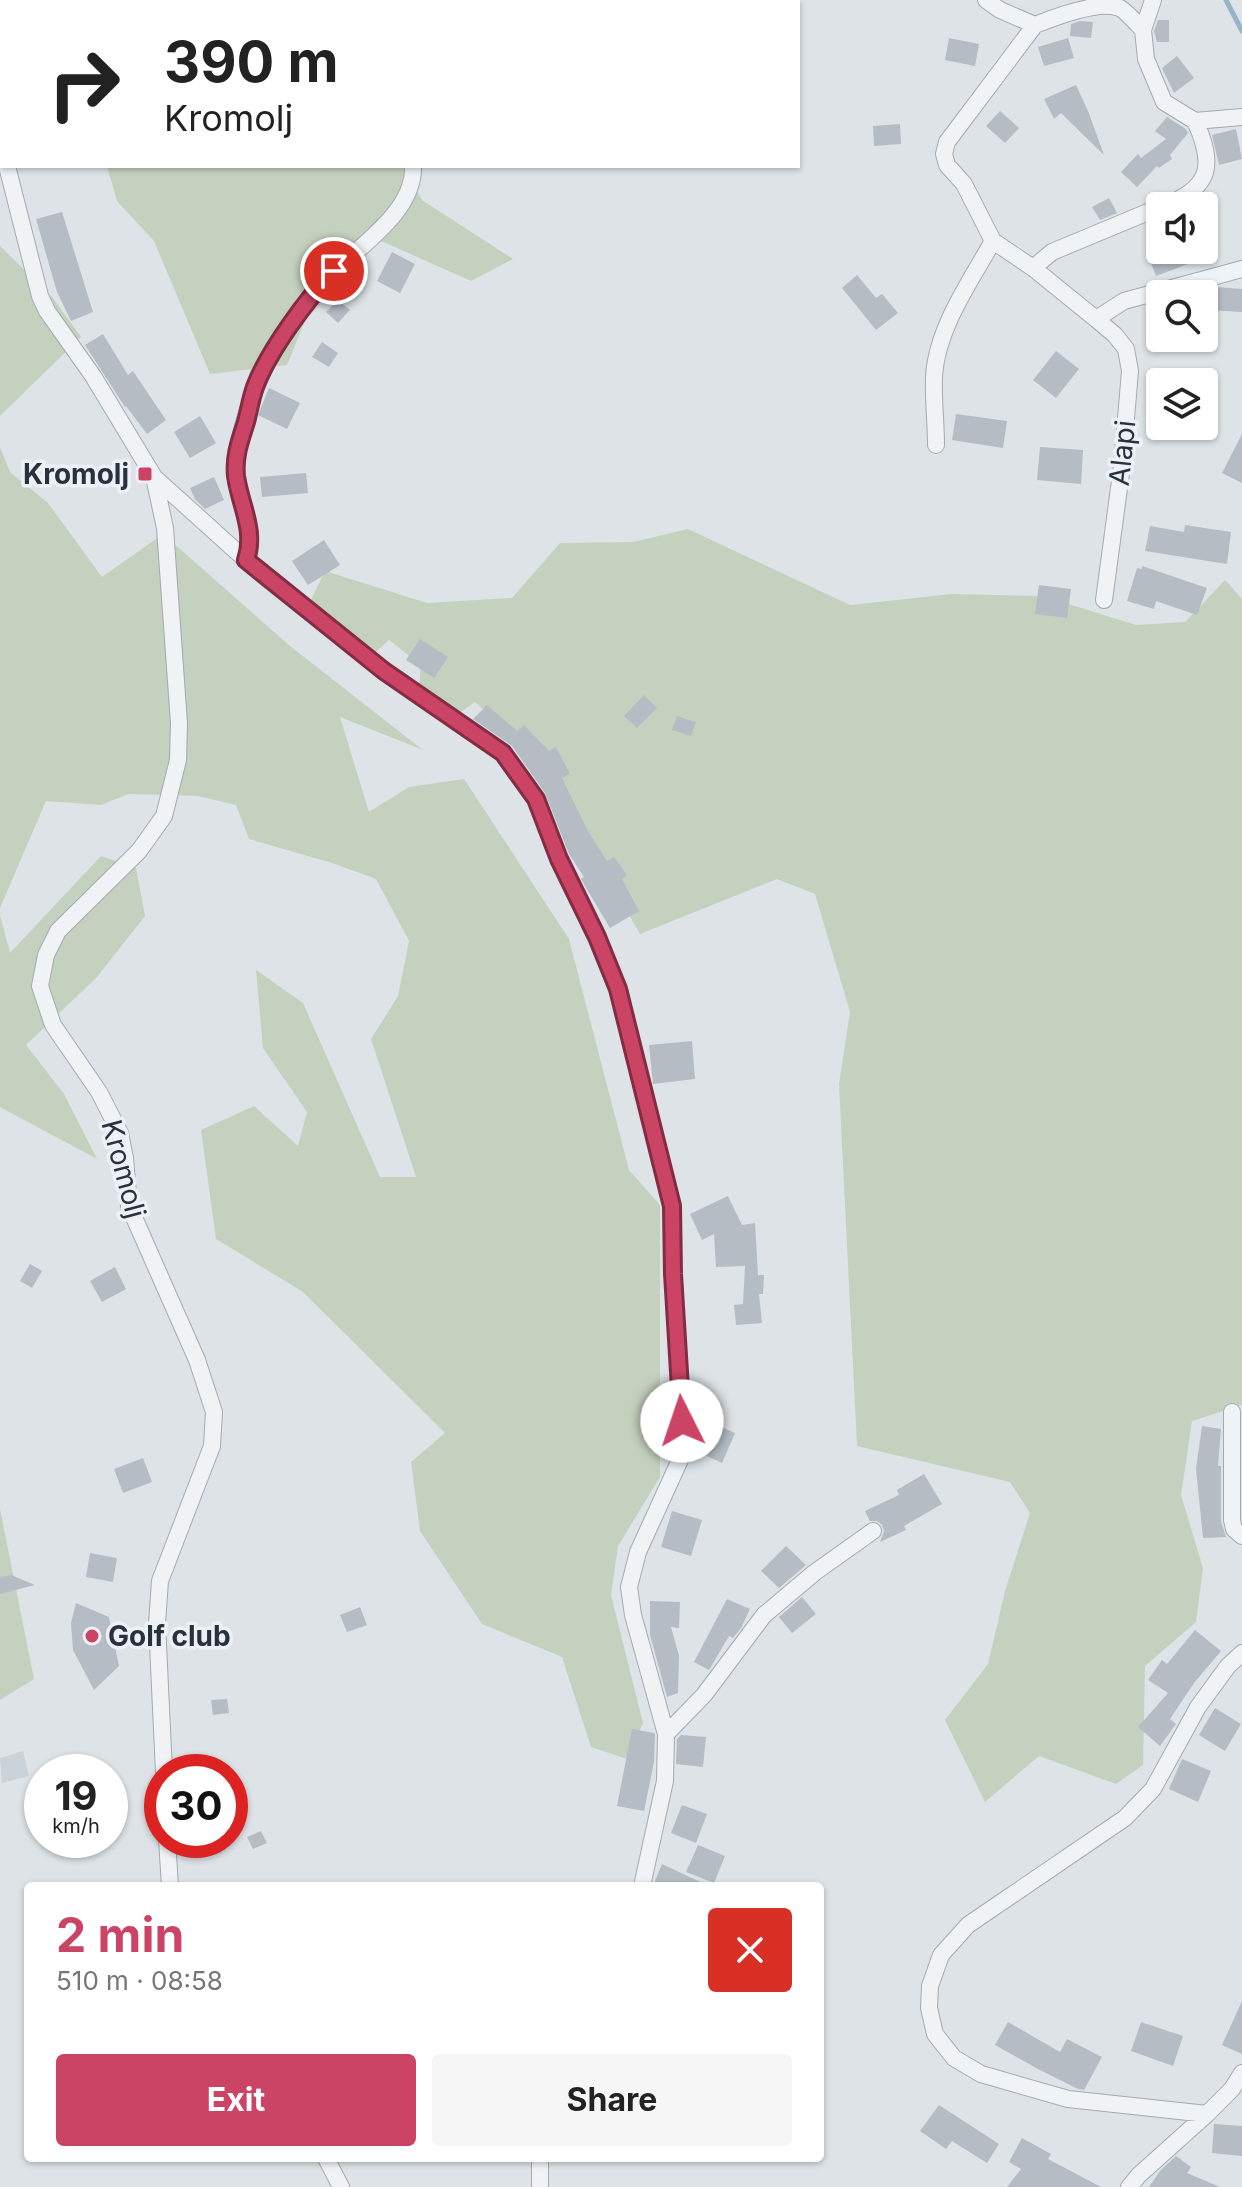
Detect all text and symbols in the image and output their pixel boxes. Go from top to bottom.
text: 390 m [164,28,339,96]
icon: right [32,32,136,136]
text: Kromolj [164,96,293,140]
map controls [1146,192,1218,440]
button: sound [1146,192,1218,264]
pin [300,237,368,305]
icon: arrive [312,249,356,293]
button: search [1146,280,1218,352]
button: layers [1146,368,1218,440]
street label: Alapi [1102,419,1142,487]
place label: Kromolj [23,457,129,491]
marker: Kromolj [136,465,154,483]
street label: Kromolj [95,1116,153,1222]
position arrow [640,1379,724,1463]
place label: Golf club [108,1619,231,1653]
marker: Golf club [83,1627,101,1645]
speed limit sign: 30 [144,1754,248,1858]
text: 19 [54,1771,98,1820]
text: km/h [52,1814,100,1838]
text: 2 min [56,1905,184,1964]
button: close [708,1908,792,1992]
text: 510 m · 08:58 [56,1965,223,1996]
button: Exit [56,2054,416,2146]
button: Share [432,2054,792,2146]

